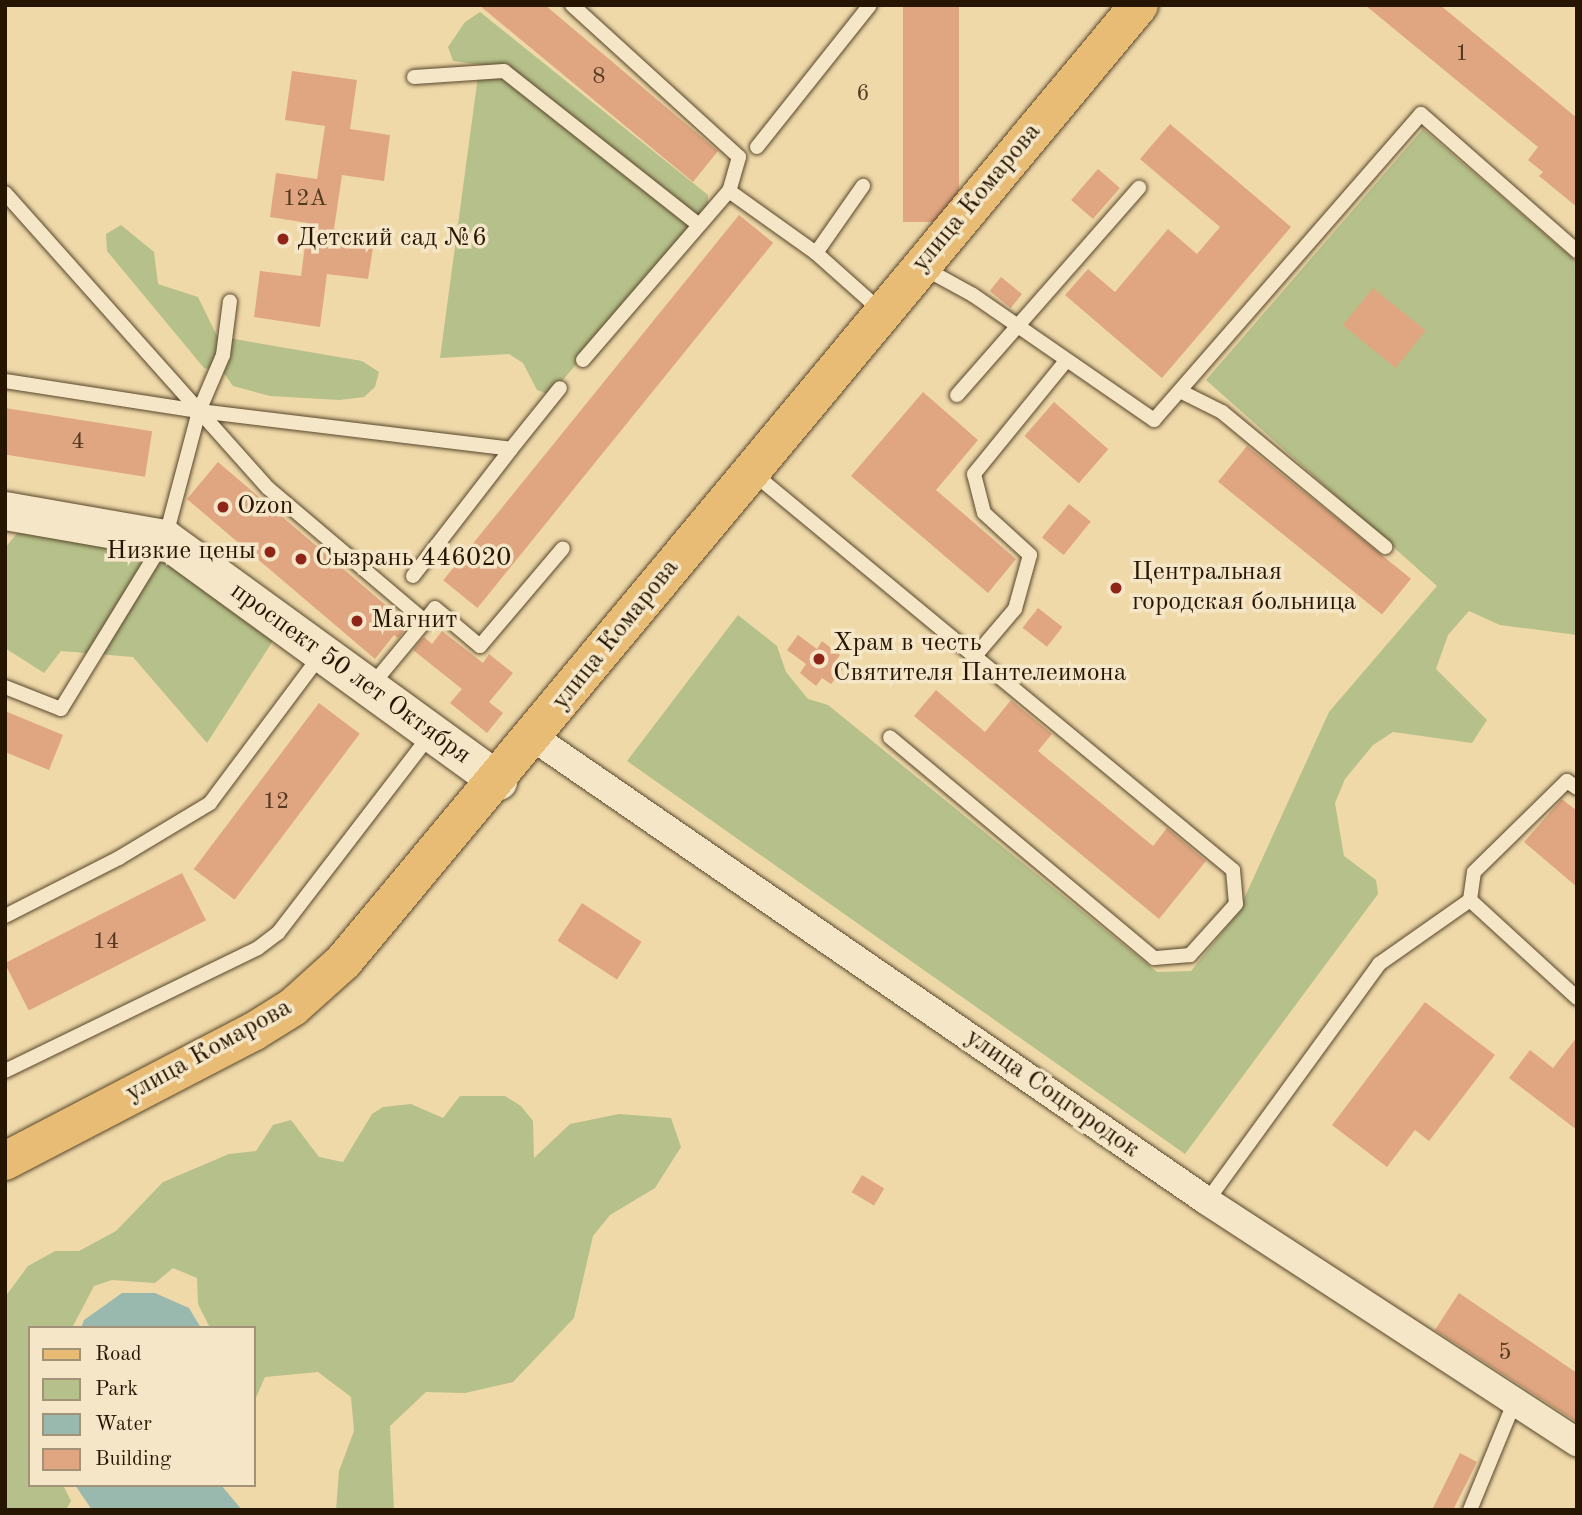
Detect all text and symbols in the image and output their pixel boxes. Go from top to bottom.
house number: 1 [1455,40,1469,68]
house number: 8 [592,63,606,91]
house number: 6 [856,80,870,108]
street label: улица Комарова [906,117,1048,279]
house number: 12А [283,185,327,213]
place label: Детский сад №6 [297,223,487,255]
marker: Детский сад №6 [275,231,291,247]
house number: 4 [71,428,85,456]
place label: Ozon [237,491,294,523]
marker: Ozon [215,499,231,515]
place label: Низкие цены [106,536,256,568]
place label: Сызрань 446020 [315,543,511,575]
marker: Низкие цены [262,544,278,560]
marker: Сызрань 446020 [293,551,309,567]
street label: улица Комарова [546,553,686,717]
place label: Центральная городская больница [1132,557,1356,618]
street label: проспект 50 лет Октября [224,576,476,772]
marker: Центральная городская больница [1106,578,1126,598]
place label: Магнит [371,605,457,637]
marker: Магнит [349,613,365,629]
place label: Храм в честь Святителя Пантелеимона [833,628,1127,690]
marker: Храм в честь Святителя Пантелеимона [811,651,827,667]
house number: 12 [263,788,289,816]
house number: 14 [93,928,119,956]
street label: улица Комарова [120,992,298,1110]
street label: улица Соцгородок [959,1022,1145,1166]
legend [28,1326,256,1487]
house number: 5 [1498,1339,1512,1367]
text: Road [95,1344,142,1365]
text: Park [95,1379,138,1400]
text: Water [95,1414,152,1435]
text: Building [95,1449,171,1470]

